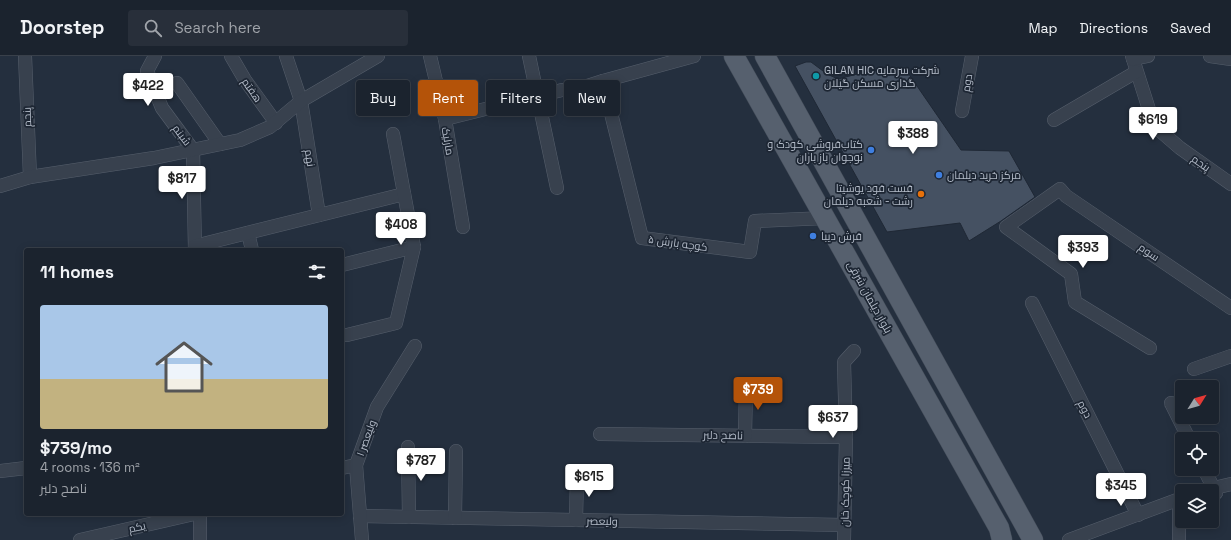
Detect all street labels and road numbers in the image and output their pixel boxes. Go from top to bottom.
street label: دوم [959,73,976,93]
street label: هفتم [238,75,265,105]
street label: پنجم [20,107,35,127]
street label: شبنم [169,122,194,149]
street label: مارلیک [439,126,457,156]
street label: نهم [301,148,318,168]
street label: پنجم [1188,152,1213,175]
street label: کوچه بارش ۵ [647,232,709,254]
street label: سوم [1135,240,1162,265]
street label: بلوار دیلمان شرقی [844,259,896,336]
street label: دوم [1074,398,1095,421]
street label: ولیعصر ۱ [353,418,379,458]
street label: ناصح دلبر [702,428,743,443]
street label: میرزا کوچک خان [837,457,853,527]
street label: ولیعصر [585,514,618,528]
street label: یکم [127,518,147,537]

